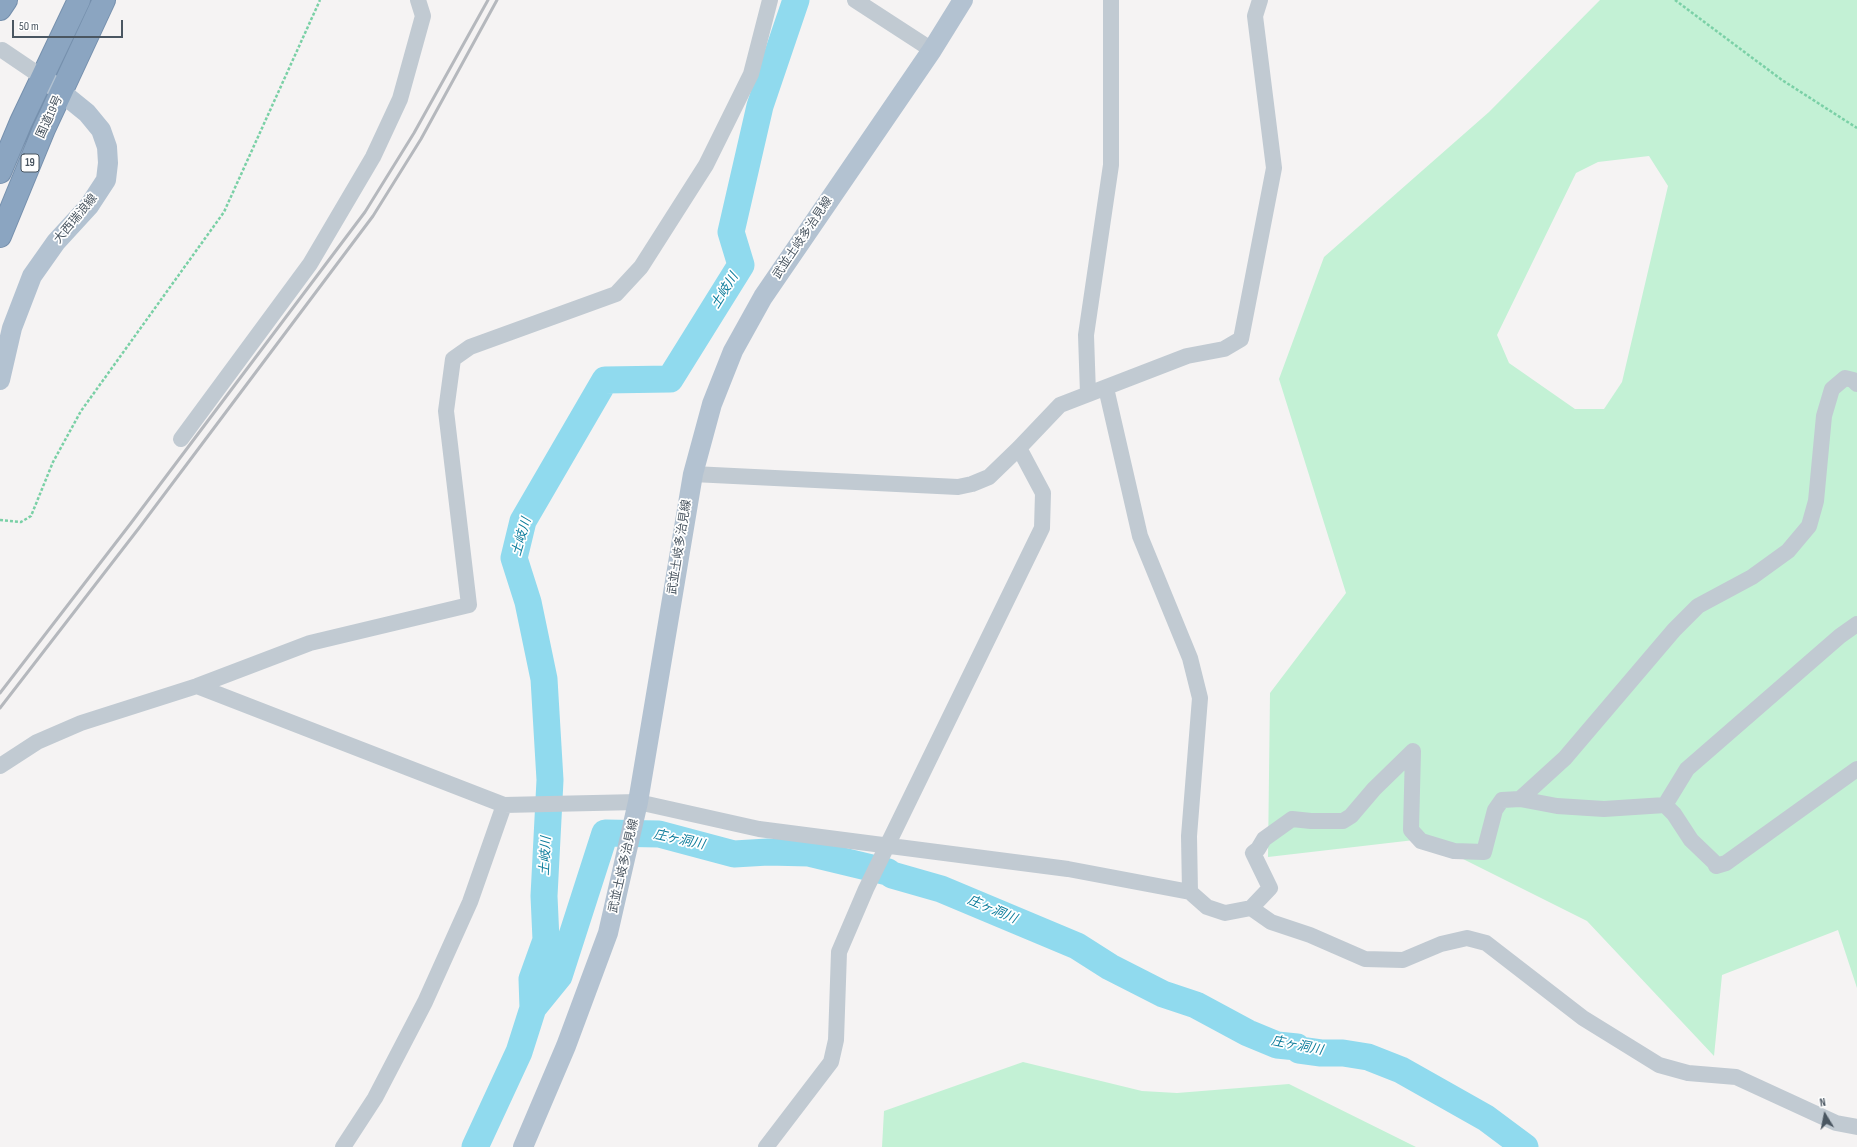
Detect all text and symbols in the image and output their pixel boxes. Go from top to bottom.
scale bar [14,12,125,38]
text: 50 m [19,19,39,34]
street label: 国道19号 [34,93,66,141]
road number: 19 [21,154,39,172]
street label: 大西瑞浪線 [51,191,101,247]
street label: 武並土岐多治見線 [770,194,836,282]
water label: 土岐川 [708,270,742,312]
street label: 武並土岐多治見線 [665,498,695,596]
water label: 土岐川 [509,516,535,558]
street label: 武並土岐多治見線 [606,818,642,914]
water label: 庄ヶ洞川 [652,827,706,853]
water label: 土岐川 [537,836,555,876]
water label: 庄ヶ洞川 [965,893,1019,927]
water label: 庄ヶ洞川 [1270,1033,1324,1059]
north arrow [1805,1095,1845,1135]
text: N [1819,1096,1827,1110]

